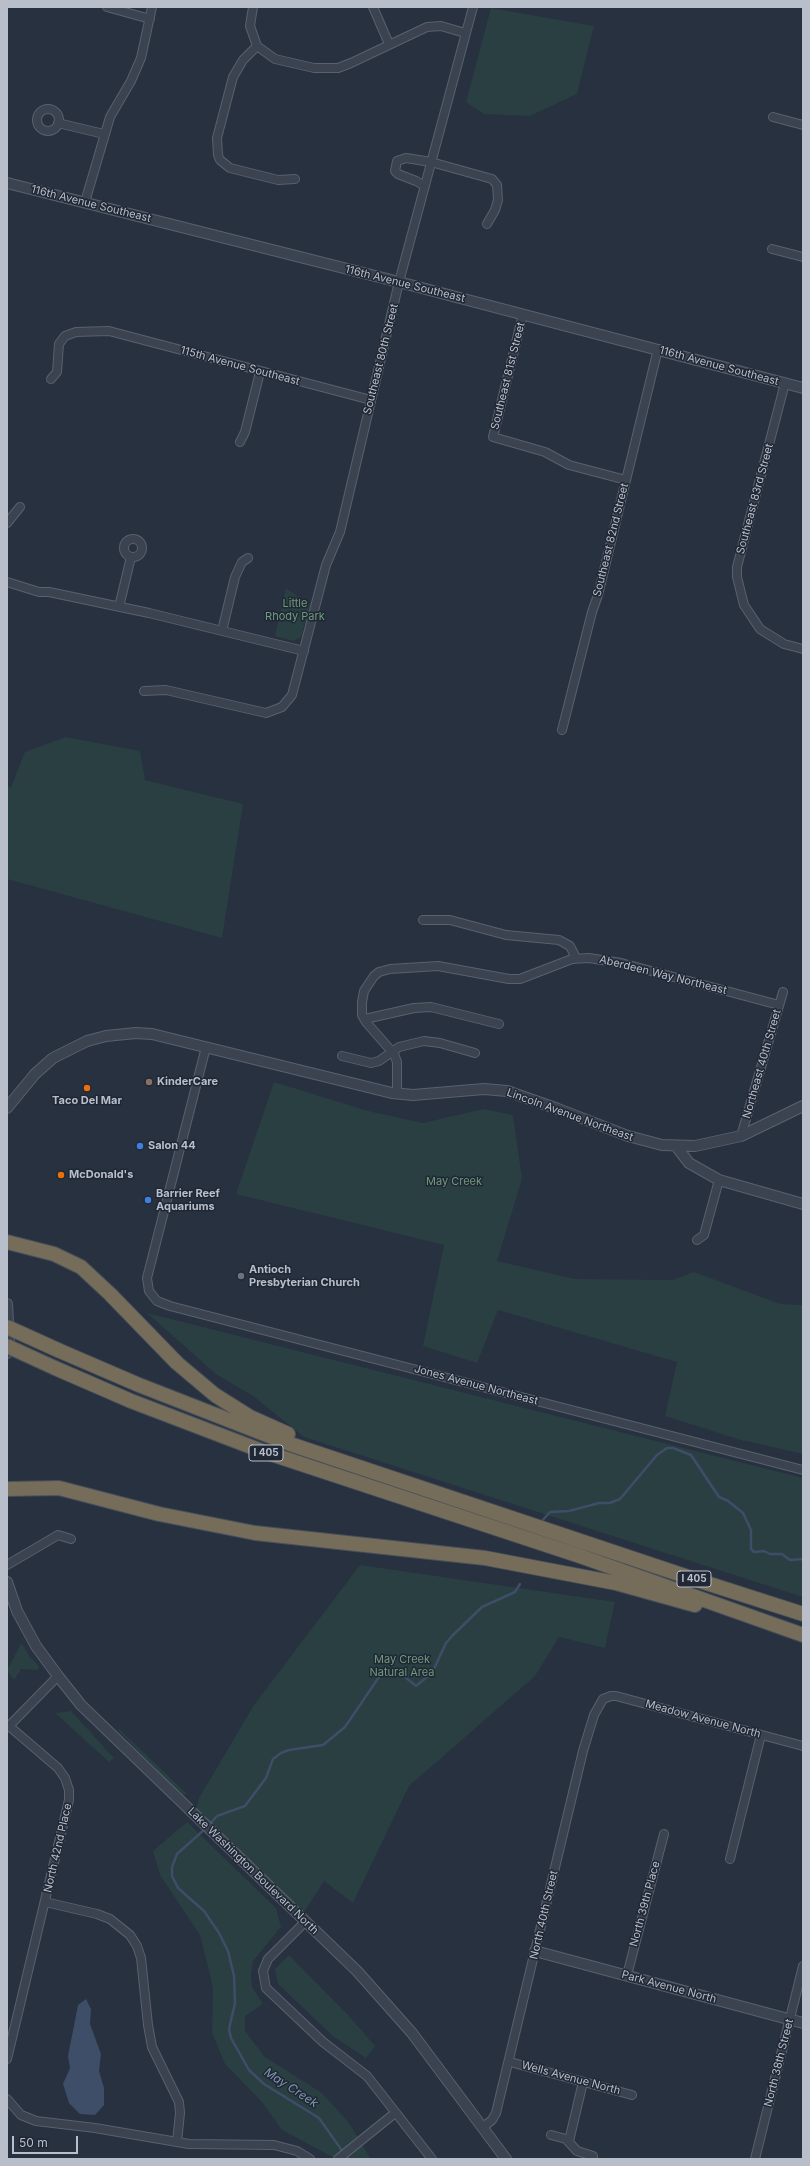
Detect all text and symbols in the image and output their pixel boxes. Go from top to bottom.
street label: 116th Avenue Southeast [30,183,152,225]
street label: 116th Avenue Southeast [344,263,466,305]
street label: Southeast 80th Street [361,302,401,416]
street label: Southeast 81st Street [488,321,528,431]
street label: 115th Avenue Southeast [179,344,301,388]
street label: 116th Avenue Southeast [658,344,780,388]
street label: Southeast 83rd Street [734,442,776,556]
street label: Southeast 82nd Street [591,482,631,598]
park label: Little Rhody Park [265,597,325,623]
street label: Aberdeen Way Northeast [598,953,728,997]
street label: Northeast 40th Street [740,1008,784,1120]
place label: KinderCare [157,1075,218,1089]
marker: KinderCare [144,1077,154,1087]
marker: Taco Del Mar [82,1083,92,1093]
street label: Lincoln Avenue Northeast [505,1086,635,1144]
place label: Taco Del Mar [52,1094,122,1108]
place label: Salon 44 [148,1139,196,1153]
marker: Salon 44 [135,1141,145,1151]
place label: McDonald's [69,1168,133,1182]
marker: McDonald's [56,1170,66,1180]
park label: May Creek [426,1175,482,1189]
place label: Barrier Reef Aquariums [156,1187,220,1213]
marker: Barrier Reef Aquariums [143,1195,153,1205]
place label: Antioch Presbyterian Church [249,1263,360,1289]
marker: Antioch Presbyterian Church [236,1271,246,1281]
street label: Jones Avenue Northeast [413,1362,539,1408]
road number: I 405 [249,1445,283,1461]
road number: I 405 [677,1571,711,1587]
park label: May Creek Natural Area [370,1653,434,1679]
street label: Meadow Avenue North [644,1697,762,1741]
street label: North 42nd Place [41,1802,75,1894]
street label: Lake Washington Boulevard North [185,1805,321,1937]
street label: North 39th Place [627,1860,663,1948]
street label: North 40th Street [527,1869,561,1961]
street label: Park Avenue North [620,1968,718,2006]
street label: North 38th Street [762,2018,796,2108]
street label: Wells Avenue North [520,2058,622,2098]
water label: May Creek [261,2065,321,2111]
scale bar [14,2128,80,2154]
text: 50 m [19,2135,48,2150]

